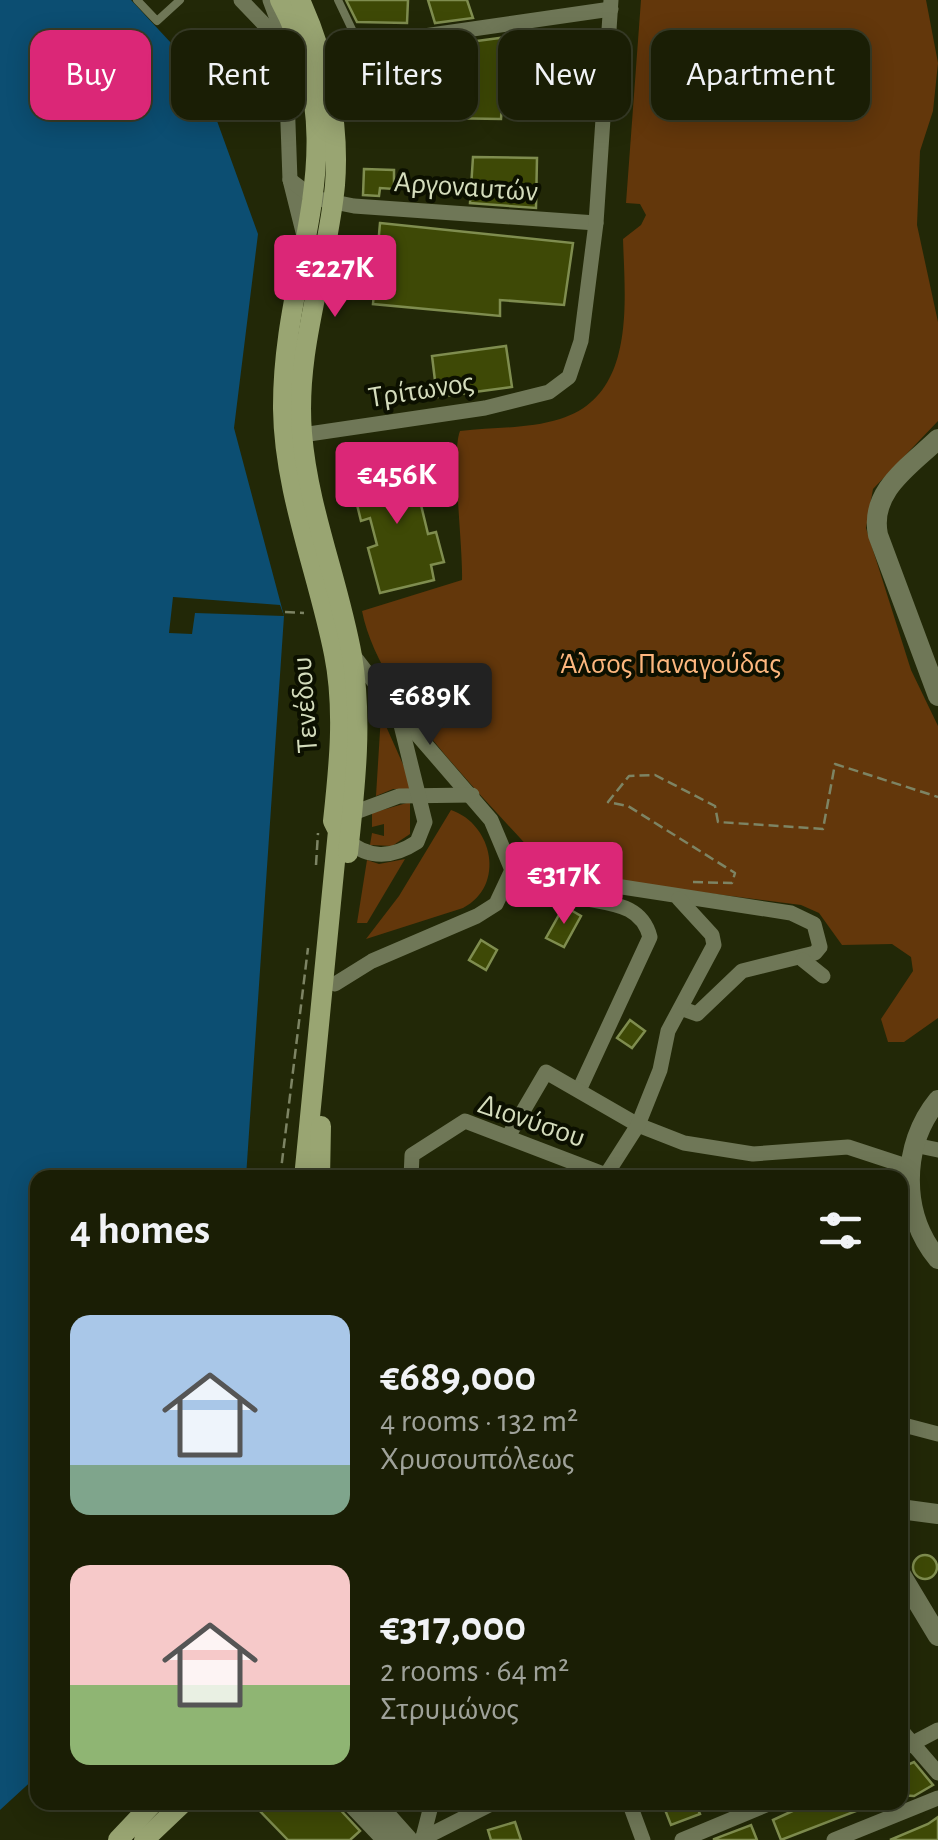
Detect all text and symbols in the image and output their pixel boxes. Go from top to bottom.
chip: Buy [30,30,151,120]
chip: Rent [171,30,305,120]
chip: Filters [325,30,478,120]
chip: New [498,30,631,120]
chip: Apartment [651,30,870,120]
street label: Αργοναυτών [393,167,539,207]
pin: €227K [265,235,405,320]
text: €227K [296,251,374,283]
street label: Τρίτωνος [366,367,476,413]
pin: €456K [327,442,467,527]
text: €456K [357,458,437,490]
park label: Άλσος Παναγούδας [559,649,781,679]
street label: Τενέδου [287,656,323,754]
pin: €689K [360,663,500,748]
text: €689K [390,679,470,711]
pin: €317K [494,842,634,927]
text: €317K [528,858,600,890]
street label: Διονύσου [474,1089,589,1153]
icon: filters [813,1203,868,1258]
text: 4 homes [70,1209,210,1251]
icon: home [150,1355,270,1475]
text: €689,000 [380,1356,536,1398]
text: 4 rooms · 132 m² [380,1405,578,1437]
text: Χρυσουπόλεως [380,1443,574,1475]
icon: home [150,1605,270,1725]
text: €317,000 [380,1606,526,1648]
text: 2 rooms · 64 m² [380,1655,569,1687]
text: Στρυμώνος [380,1693,519,1725]

